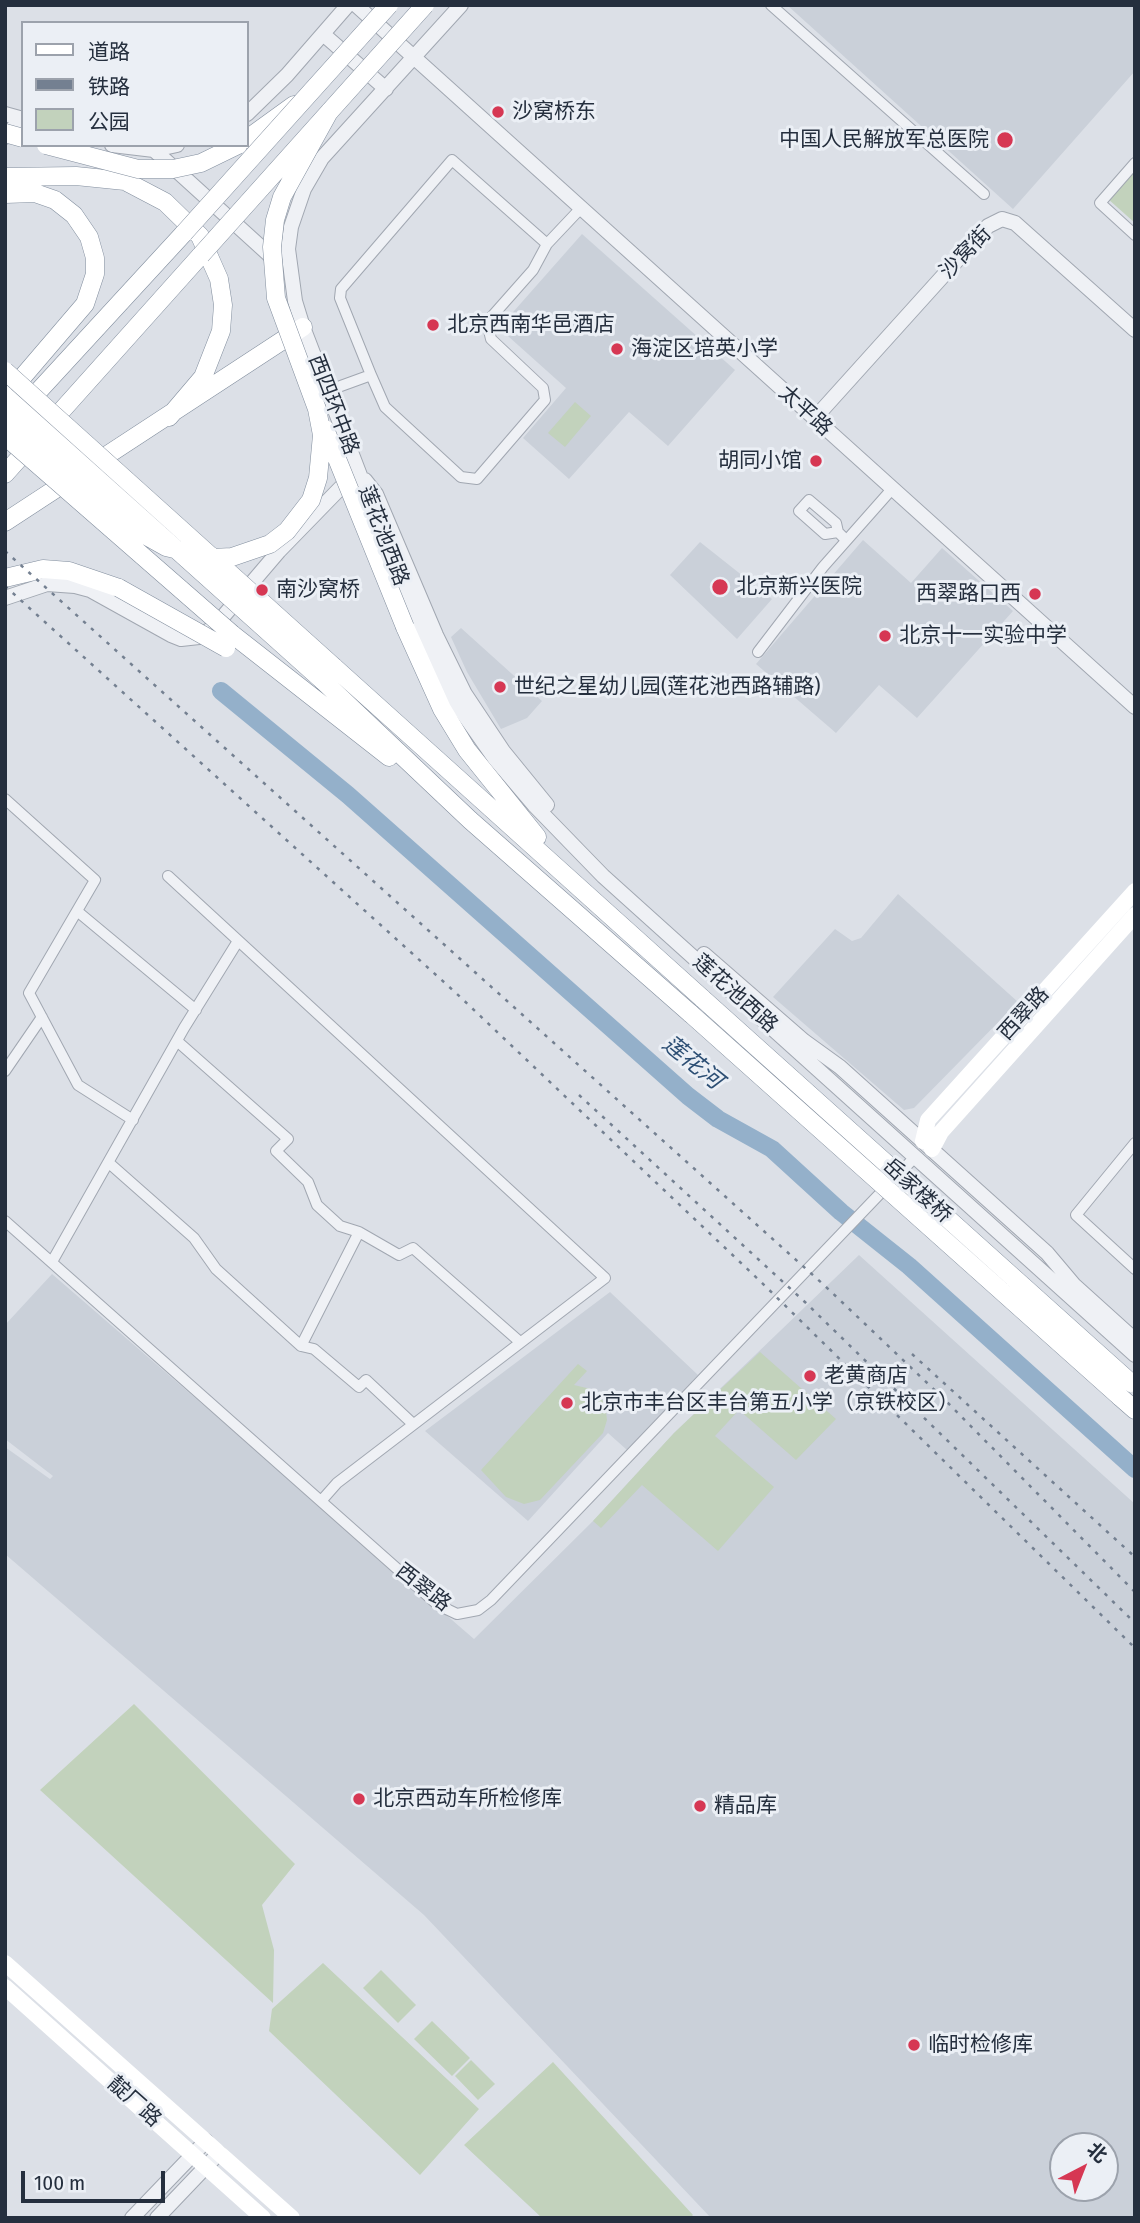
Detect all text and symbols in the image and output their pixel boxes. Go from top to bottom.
legend [21,21,248,147]
text: 道路 [88,39,130,65]
text: 铁路 [88,74,130,100]
place label: 沙窝桥东 [512,99,596,125]
marker: 沙窝桥东 [490,104,506,120]
text: 公园 [88,109,130,135]
place label: 中国人民解放军总医院 [779,127,989,153]
marker: 中国人民解放军总医院 [995,130,1015,150]
street label: 沙窝街 [935,222,997,284]
place label: 北京西南华邑酒店 [447,312,615,338]
marker: 北京西南华邑酒店 [425,317,441,333]
place label: 海淀区培英小学 [631,336,778,362]
marker: 海淀区培英小学 [609,341,625,357]
street label: 西四环中路 [302,351,364,459]
street label: 太平路 [773,381,837,441]
place label: 胡同小馆 [718,448,802,474]
marker: 胡同小馆 [808,453,824,469]
street label: 莲花池西路 [352,482,414,590]
place label: 北京新兴医院 [736,574,862,600]
place label: 南沙窝桥 [276,577,360,603]
marker: 北京新兴医院 [710,577,730,597]
place label: 西翠路口西 [916,581,1021,607]
marker: 南沙窝桥 [254,582,270,598]
marker: 西翠路口西 [1027,586,1043,602]
place label: 北京十一实验中学 [899,623,1067,649]
marker: 北京十一实验中学 [877,628,893,644]
place label: 世纪之星幼儿园(莲花池西路辅路) [514,674,820,700]
marker: 世纪之星幼儿园(莲花池西路辅路) [492,679,508,695]
street label: 莲花池西路 [688,950,782,1038]
street label: 西翠路 [994,982,1054,1046]
water label: 莲花河 [657,1031,727,1095]
street label: 岳家楼桥 [877,1154,957,1228]
place label: 老黄商店 [824,1363,908,1389]
marker: 老黄商店 [802,1368,818,1384]
place label: 北京市丰台区丰台第五小学（京铁校区） [581,1390,959,1416]
marker: 北京市丰台区丰台第五小学（京铁校区） [559,1395,575,1411]
street label: 西翠路 [390,1559,456,1617]
place label: 北京西动车所检修库 [373,1786,562,1812]
marker: 北京西动车所检修库 [351,1791,367,1807]
place label: 精品库 [714,1793,777,1819]
marker: 精品库 [692,1798,708,1814]
place label: 临时检修库 [928,2032,1033,2058]
marker: 临时检修库 [906,2037,922,2053]
street label: 靛厂路 [102,2072,166,2132]
north arrow [1049,2132,1119,2202]
text: 北 [1082,2138,1112,2167]
scale bar [24,2156,168,2200]
text: 100 m [34,2170,85,2196]

